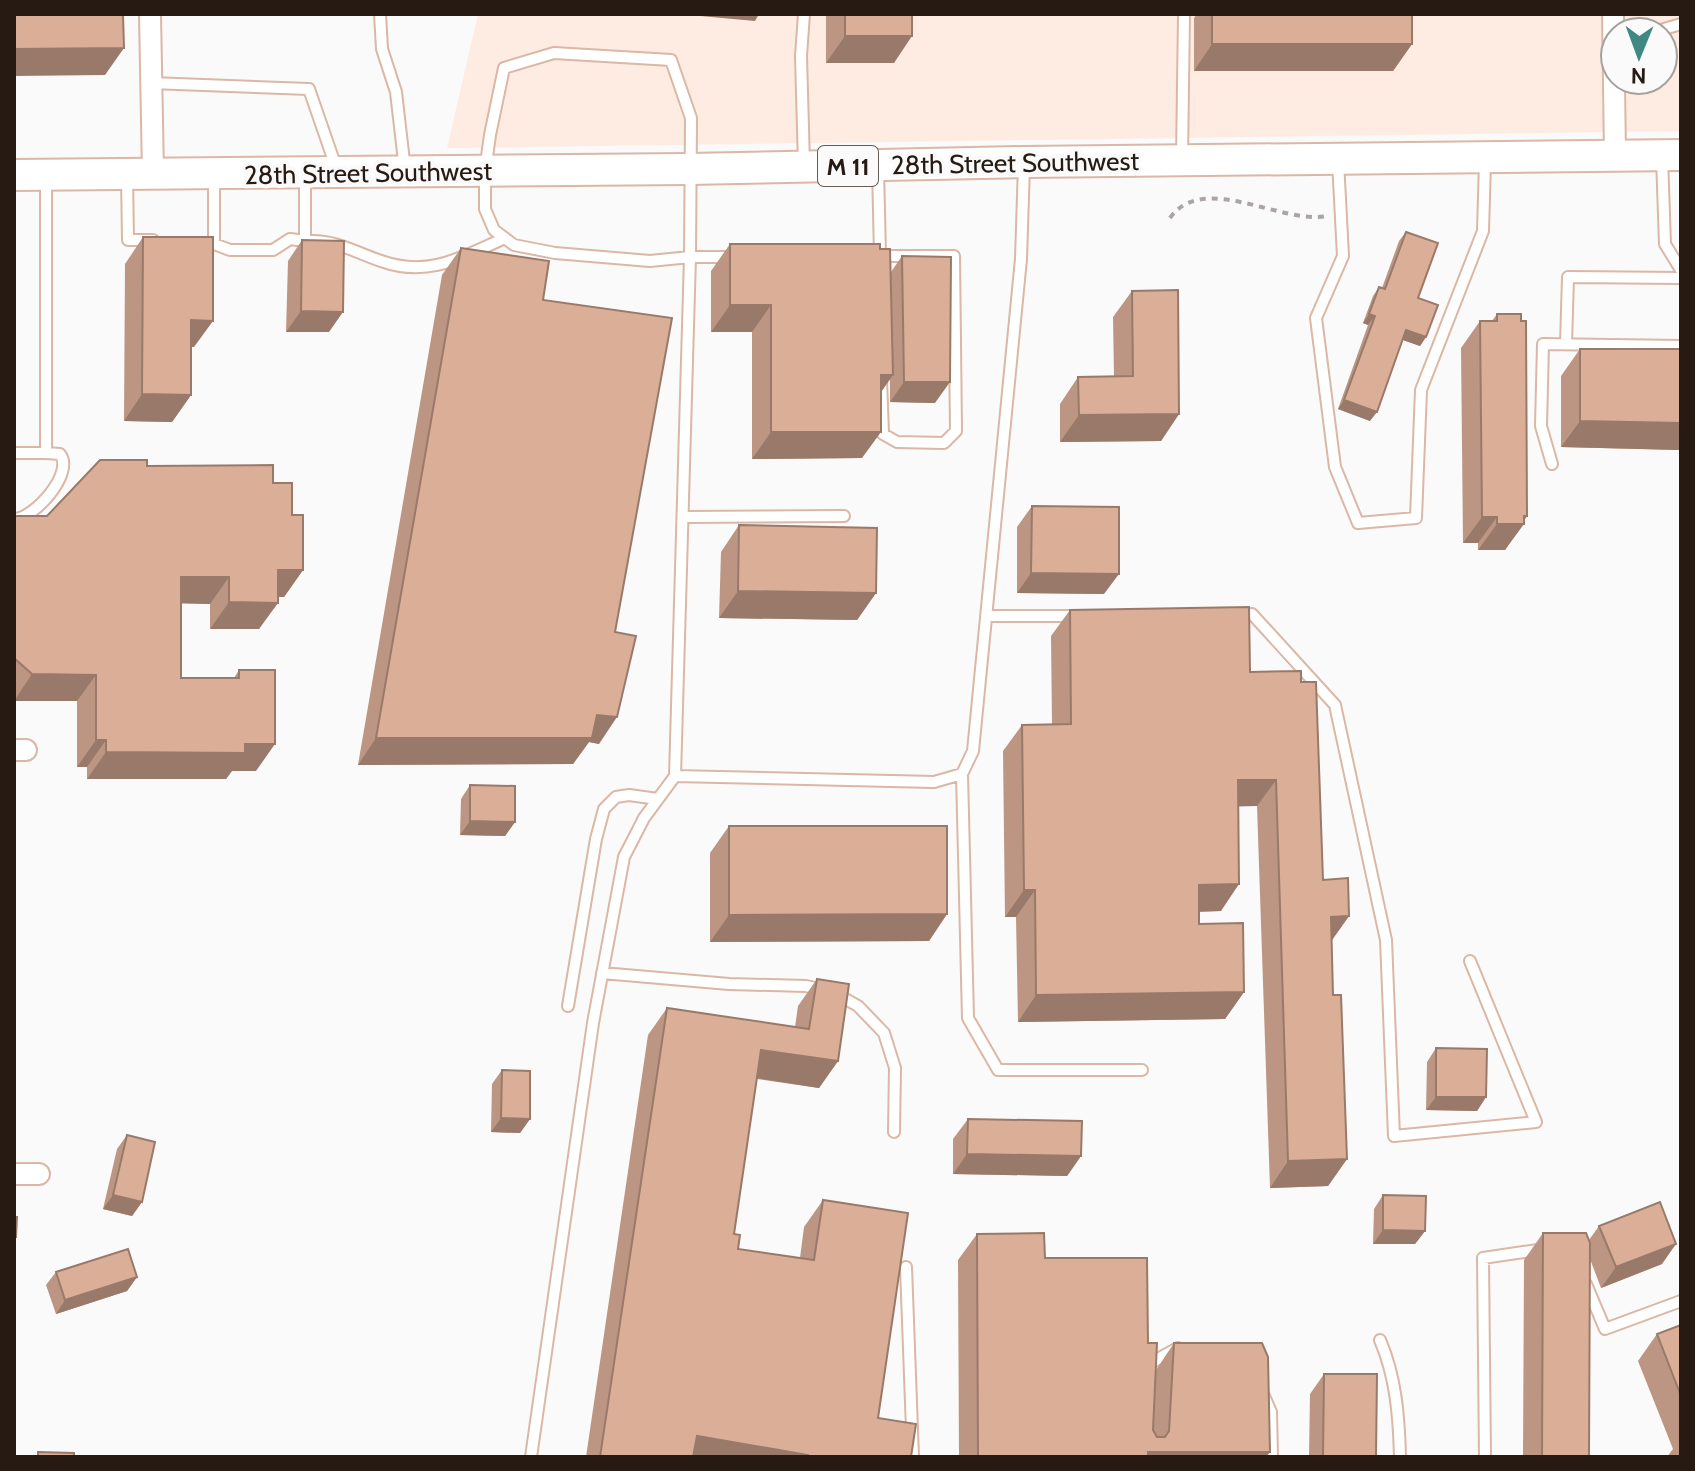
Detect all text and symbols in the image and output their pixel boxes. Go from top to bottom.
north arrow [1599,16,1679,96]
text: N [1631,62,1647,89]
street label: 28th Street Southwest [891,145,1140,181]
road number: M 11 [818,146,878,186]
street label: 28th Street Southwest [244,155,493,191]

